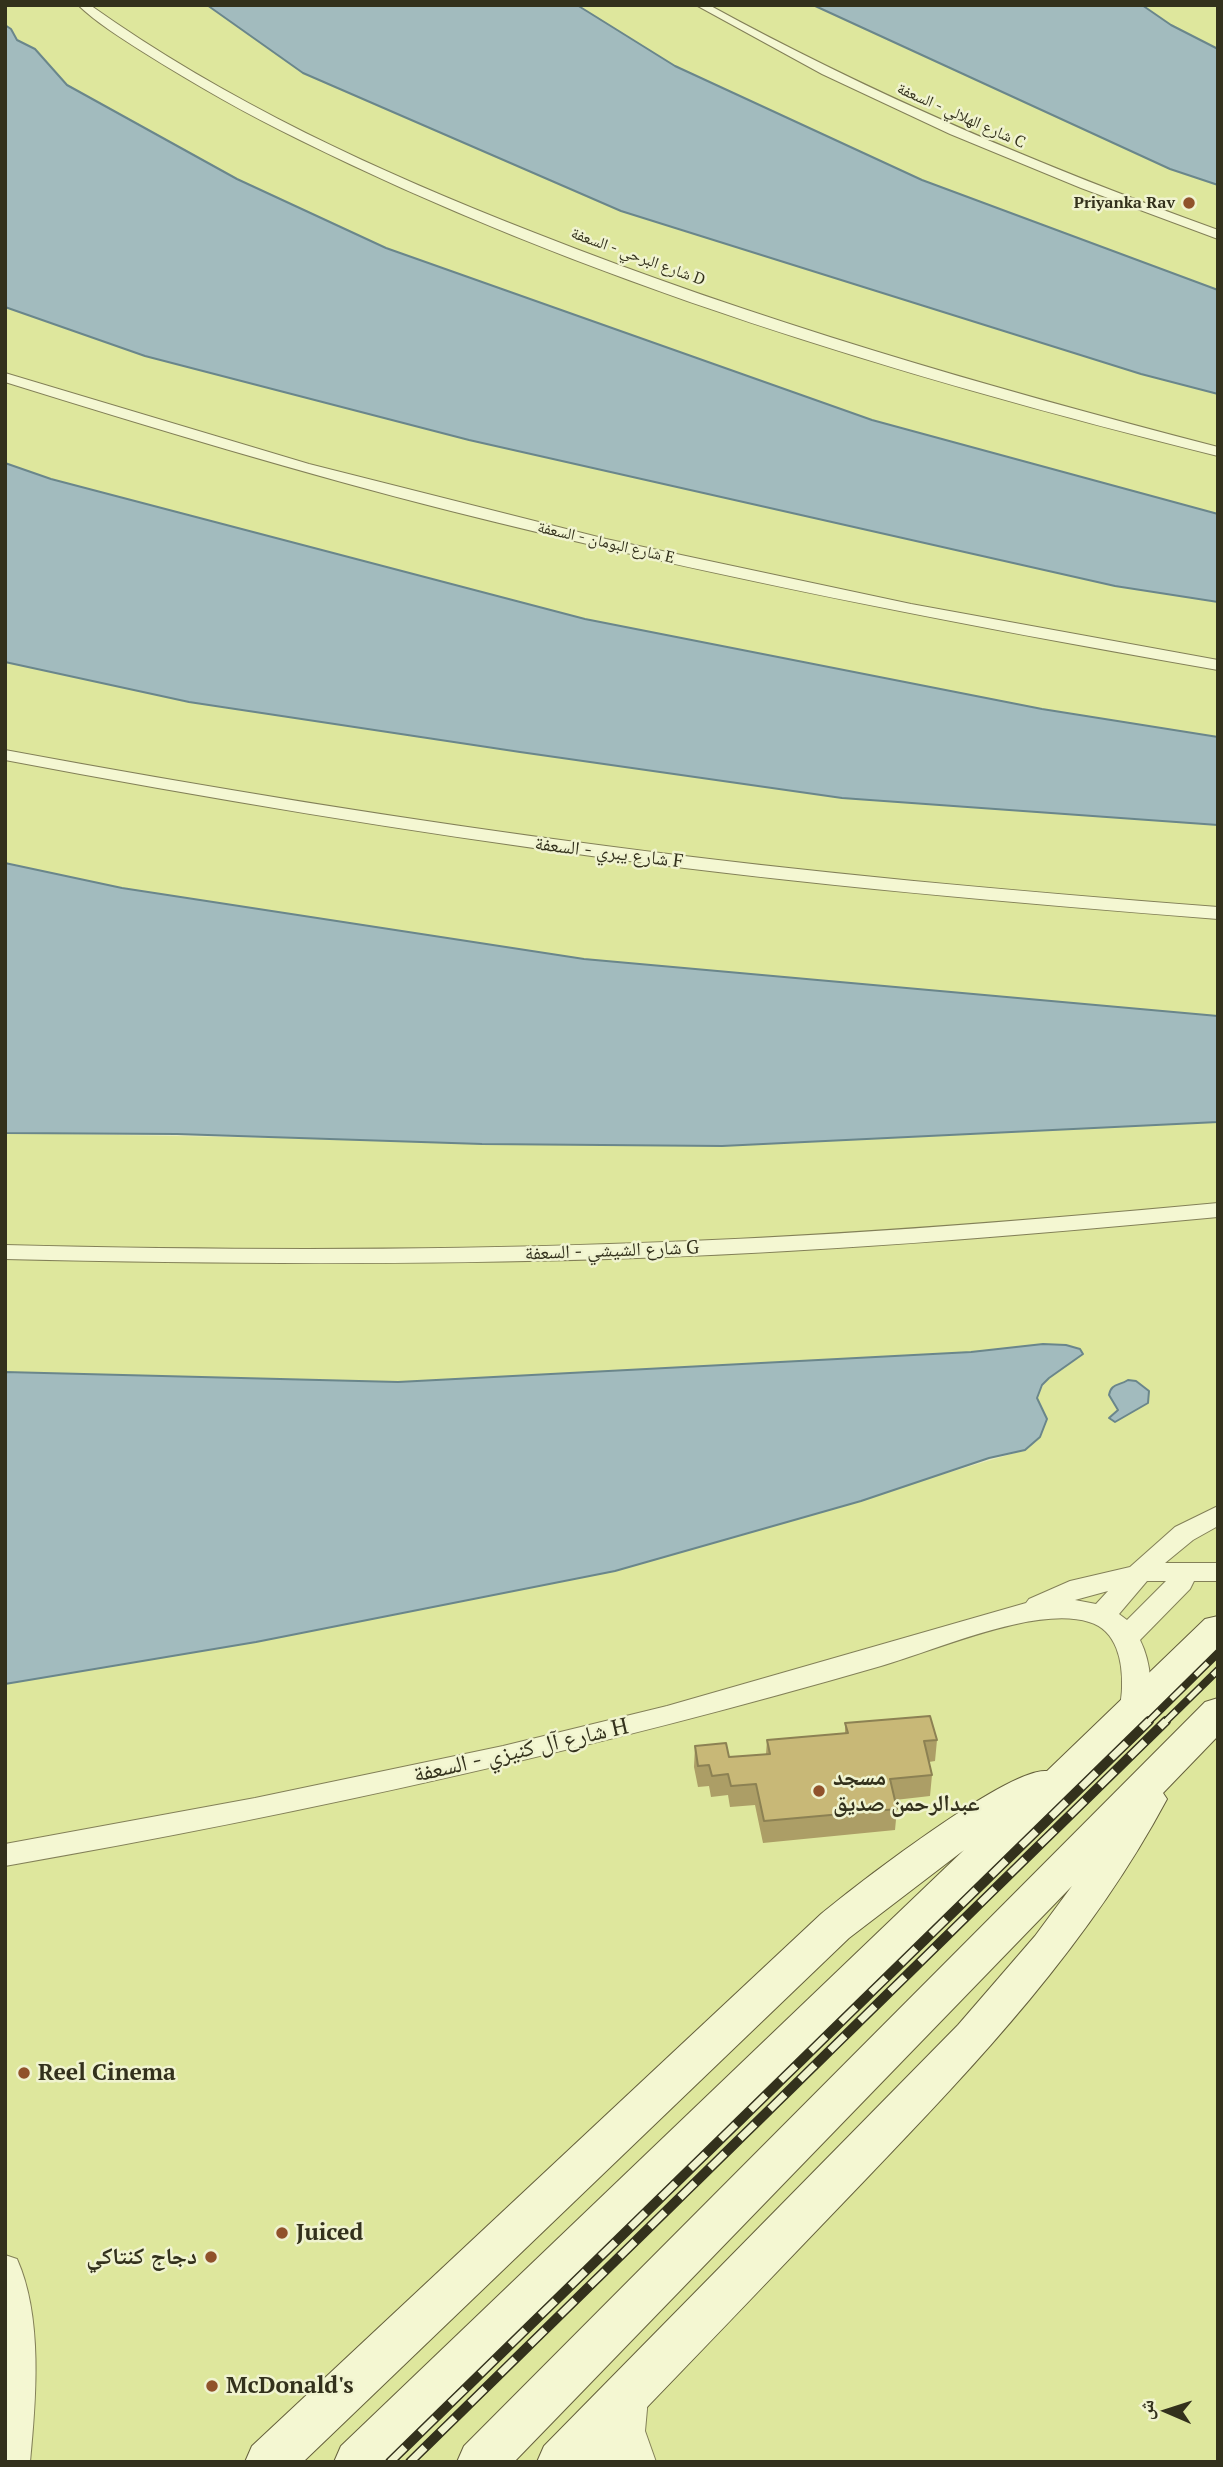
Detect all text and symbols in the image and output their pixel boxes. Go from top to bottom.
street label: شارع الهلالي - السعفة C [894,79,1028,153]
place label: Priyanka Rav [1074,193,1175,213]
marker: Priyanka Rav [1181,195,1197,211]
street label: شارع البرحي - السعفة D [568,224,708,290]
street label: شارع البومان - السعفة E [536,518,676,568]
street label: شارع يبري - السعفة F [533,833,685,873]
street label: شارع الشيشي - السعفة G [524,1237,700,1265]
street label: شارع آل كنيزي - السعفة H [411,1713,631,1789]
place label: مسجد عبدالرحمن صديق [833,1764,980,1818]
marker: مسجد عبدالرحمن صديق [811,1783,827,1799]
place label: Reel Cinema [38,2059,176,2087]
marker: Reel Cinema [16,2065,32,2081]
place label: Juiced [296,2219,363,2247]
marker: Juiced [274,2225,290,2241]
place label: دجاج كنتاكي [86,2243,197,2271]
marker: دجاج كنتاكي [203,2249,219,2265]
place label: McDonald's [226,2372,354,2400]
north arrow [1132,2376,1202,2446]
marker: McDonald's [204,2378,220,2394]
text: ش [1133,2399,1159,2421]

